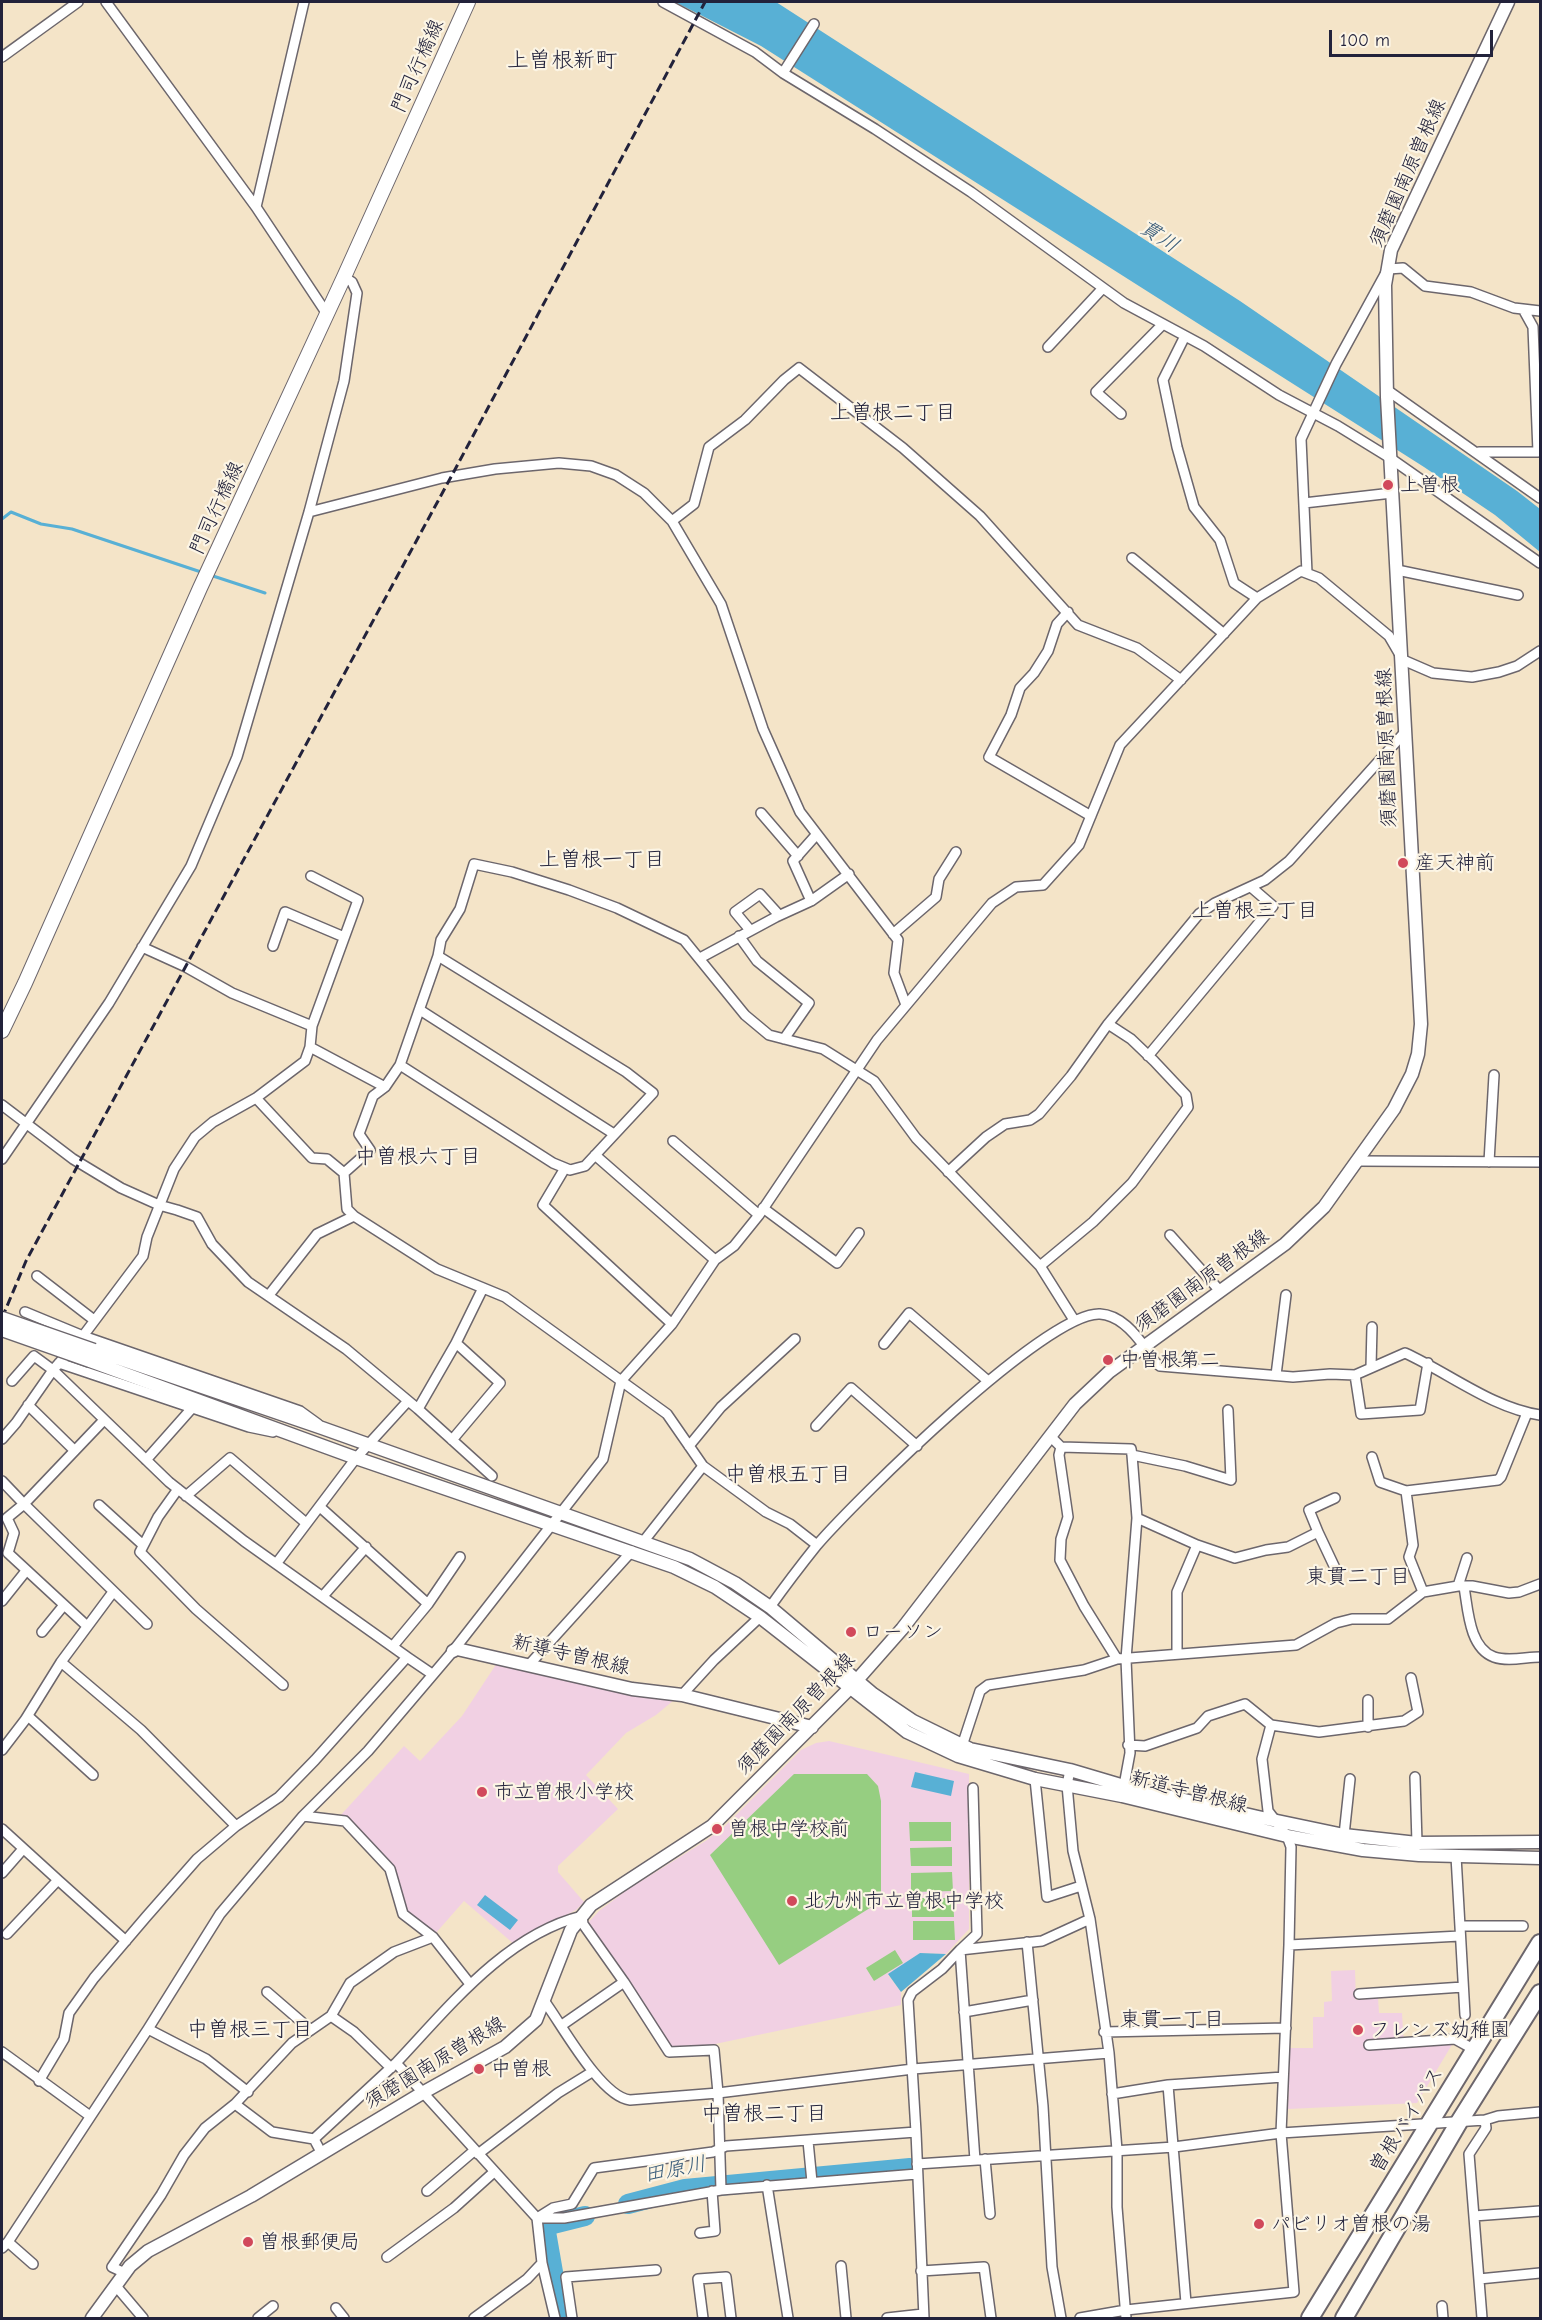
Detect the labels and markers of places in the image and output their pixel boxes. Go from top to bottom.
place label: 上曽根 [1400,473,1460,497]
marker: 上曽根 [1381,478,1395,492]
place label: 産天神前 [1415,851,1495,875]
marker: 産天神前 [1396,856,1410,870]
place label: 中曽根第二 [1120,1348,1220,1372]
marker: 中曽根第二 [1101,1353,1115,1367]
place label: ローソン [863,1620,943,1644]
marker: ローソン [844,1625,858,1639]
place label: 市立曽根小学校 [494,1780,634,1804]
marker: 市立曽根小学校 [475,1785,489,1799]
place label: 曽根中学校前 [729,1817,849,1841]
marker: 曽根中学校前 [710,1822,724,1836]
place label: 北九州市立曽根中学校 [804,1889,1004,1913]
marker: 北九州市立曽根中学校 [785,1894,799,1908]
place label: フレンズ幼稚園 [1370,2018,1510,2042]
marker: フレンズ幼稚園 [1351,2023,1365,2037]
place label: 中曽根 [491,2057,551,2081]
marker: 中曽根 [472,2062,486,2076]
place label: パビリオ曽根の湯 [1271,2212,1431,2236]
marker: パビリオ曽根の湯 [1252,2217,1266,2231]
place label: 曽根郵便局 [260,2230,360,2254]
marker: 曽根郵便局 [241,2235,255,2249]

